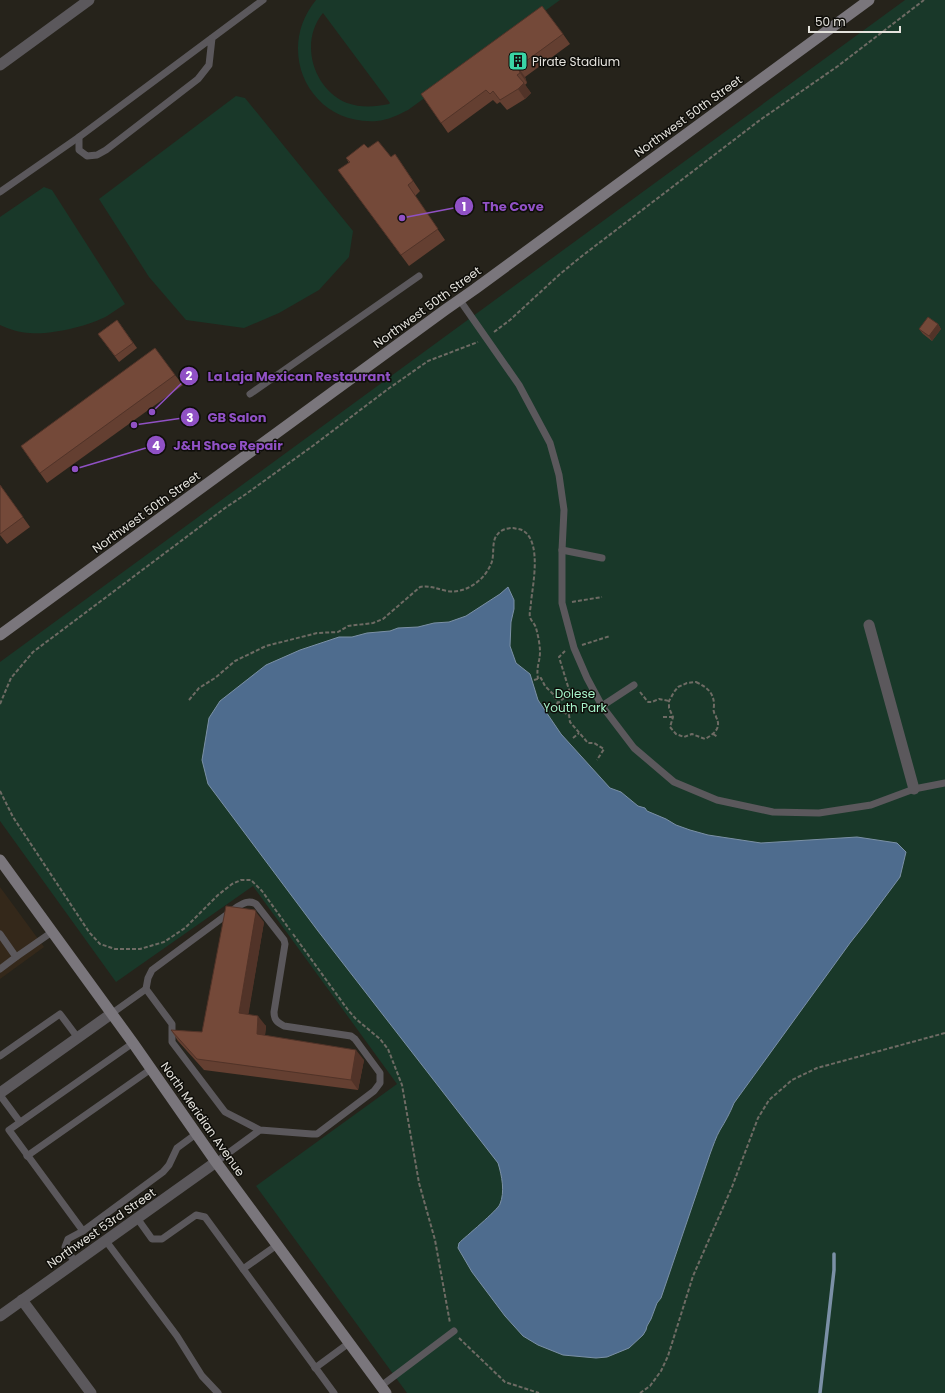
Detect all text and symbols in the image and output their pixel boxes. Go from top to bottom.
scale bar [809,8,900,34]
text: 50 m [815,13,846,30]
building icon: Pirate Stadium [507,50,529,72]
place label: Pirate Stadium [532,53,620,70]
street label: Northwest 50th Street [631,71,745,161]
callout: The Cove [454,194,552,219]
text: The Cove [482,197,544,216]
text: 1 [462,198,466,215]
street label: Northwest 50th Street [370,262,484,352]
callout: La Laja Mexican Restaurant [179,364,398,389]
text: 2 [186,367,193,384]
text: La Laja Mexican Restaurant [208,367,390,386]
callout: GB Salon [180,405,275,430]
text: GB Salon [208,408,267,427]
text: 3 [186,409,194,426]
callout: J&H Shoe Repair [146,433,291,458]
text: J&H Shoe Repair [173,436,283,455]
text: 4 [152,437,160,454]
street label: Northwest 50th Street [89,467,203,557]
park label: Dolese Youth Park [543,685,607,716]
street label: North Meridian Avenue [157,1058,249,1180]
street label: Northwest 53rd Street [43,1184,159,1272]

